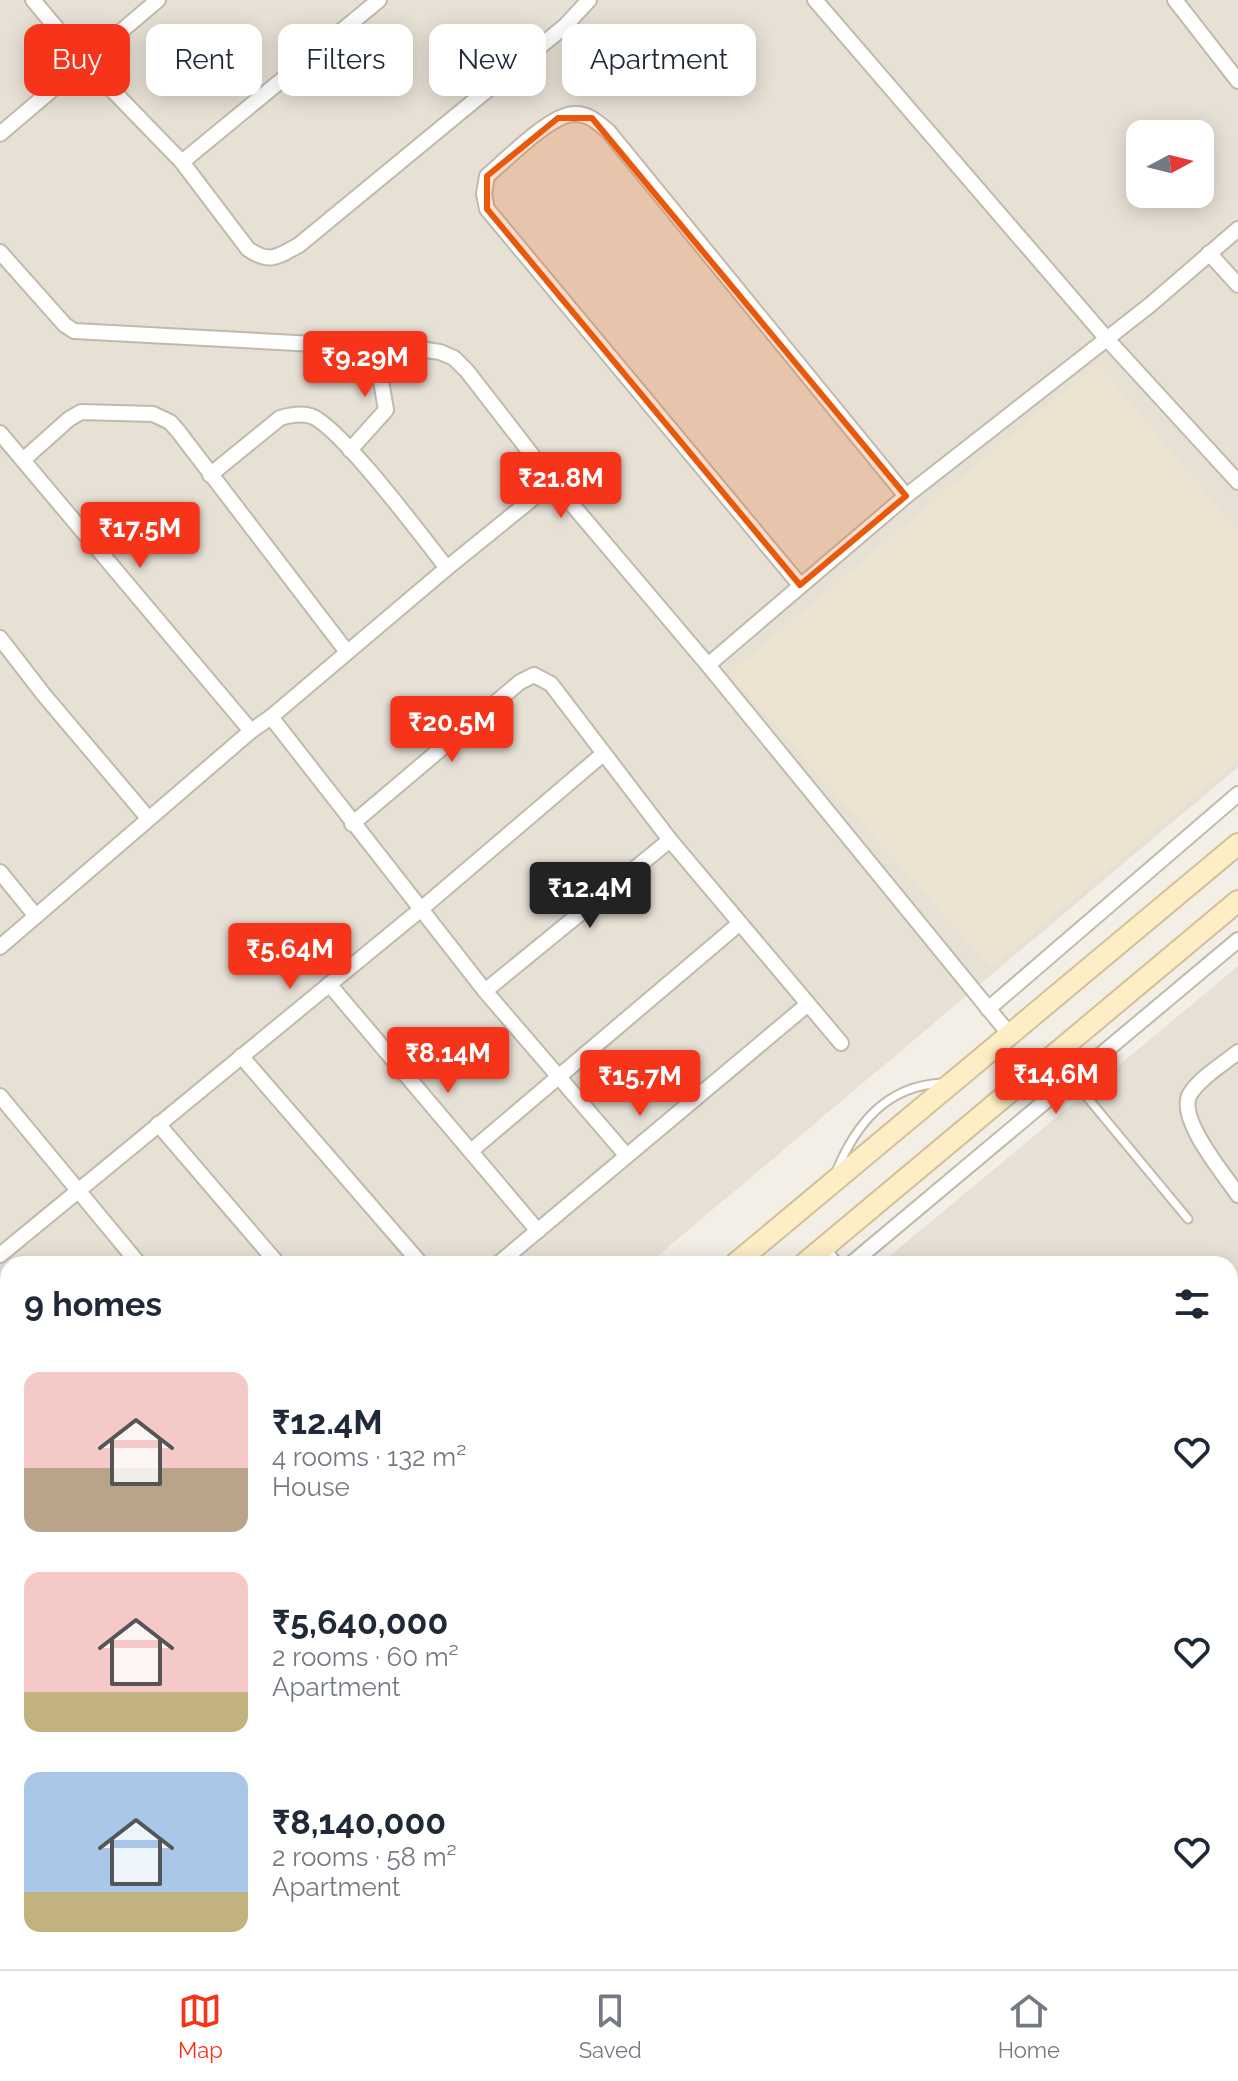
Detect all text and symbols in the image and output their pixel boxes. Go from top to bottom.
chip: Buy [24,24,130,96]
chip: Rent [146,24,262,96]
chip: Filters [278,24,413,96]
chip: New [429,24,546,96]
chip: Apartment [562,24,756,96]
north arrow [1126,120,1214,208]
map controls [1126,120,1214,208]
pin: ₹9.29M [300,331,430,399]
text: ₹9.29M [321,342,409,372]
pin: ₹21.8M [496,452,626,520]
text: ₹21.8M [518,463,604,493]
pin: ₹17.5M [75,502,205,570]
text: ₹17.5M [99,513,181,543]
pin: ₹20.5M [387,696,517,764]
text: ₹20.5M [408,707,496,737]
pin: ₹12.4M [525,862,655,930]
text: ₹12.4M [548,873,632,903]
pin: ₹5.64M [225,923,355,991]
text: ₹5.64M [246,934,334,964]
pin: ₹8.14M [383,1027,513,1095]
text: ₹8.14M [405,1038,491,1068]
pin: ₹14.6M [991,1048,1121,1116]
pin: ₹15.7M [575,1050,705,1118]
text: ₹14.6M [1013,1059,1099,1089]
text: ₹15.7M [598,1061,682,1091]
icon: filters [1170,1282,1214,1326]
text: 9 homes [24,1284,162,1324]
text: ₹12.4M [272,1402,383,1442]
icon: home [88,1404,184,1500]
icon: heart [1170,1430,1214,1474]
text: 4 rooms · 132 m² [272,1442,466,1472]
text: House [272,1472,350,1502]
text: ₹5,640,000 [272,1602,448,1642]
icon: home [88,1604,184,1700]
icon: heart [1170,1630,1214,1674]
text: 2 rooms · 60 m² [272,1642,459,1672]
text: Apartment [272,1672,401,1702]
text: ₹8,140,000 [272,1802,446,1842]
icon: home [88,1804,184,1900]
icon: heart [1170,1830,1214,1874]
text: 2 rooms · 58 m² [272,1842,457,1872]
text: Apartment [272,1872,401,1902]
tab: Map [178,1989,223,2063]
tab: Saved [579,1989,642,2063]
tab: Home [998,1989,1060,2063]

